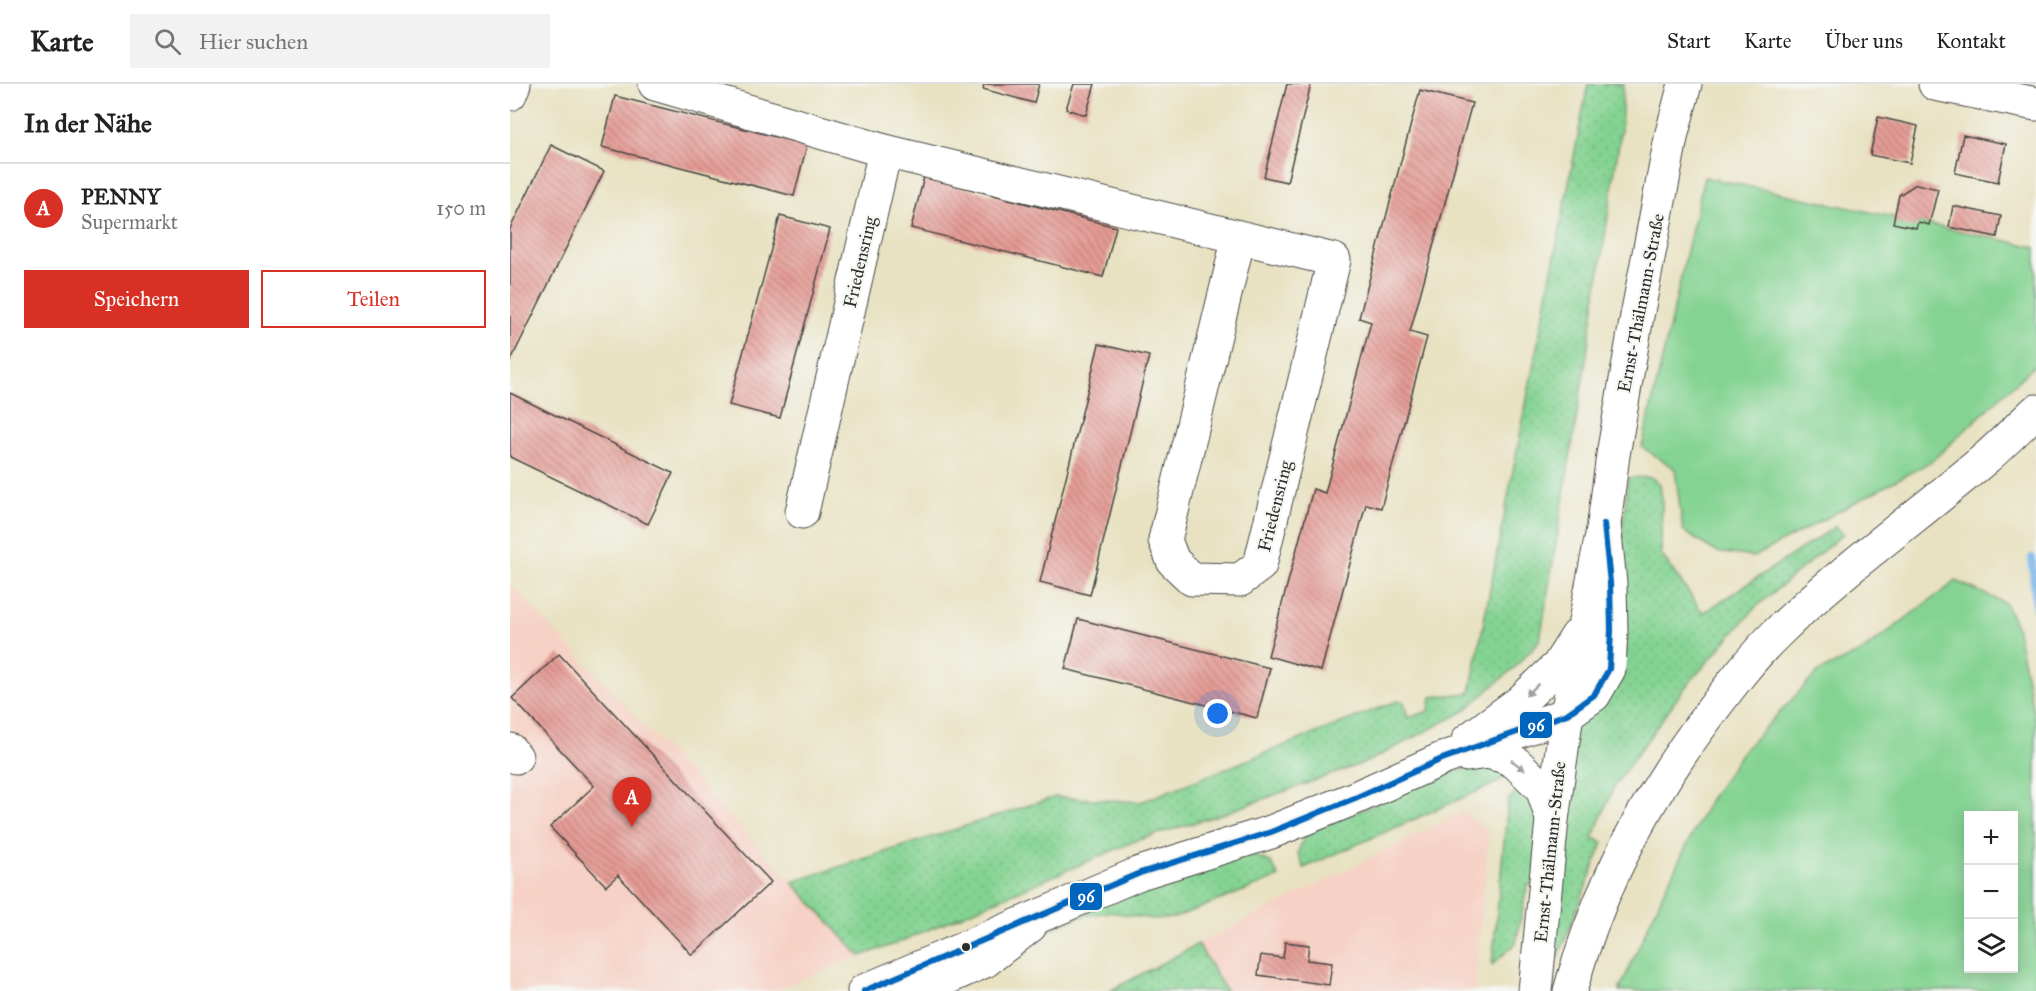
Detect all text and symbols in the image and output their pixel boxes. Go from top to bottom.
search box [130,14,550,68]
text: Karte [30,24,94,59]
icon: search [151,25,184,58]
text: Hier suchen [199,28,308,55]
text: Start [1667,28,1711,54]
text: Karte [1744,28,1792,54]
text: Über uns [1825,28,1903,54]
text: Kontakt [1936,28,2006,54]
text: In der Nähe [24,107,152,139]
text: PENNY [81,183,161,210]
text: A [37,196,50,220]
text: 150 m [436,196,486,220]
text: Supermarkt [81,210,178,234]
street label: Ernst-Thälmann-Straße [1613,212,1669,394]
street label: Friedensring [839,214,882,310]
button: Speichern [24,270,249,328]
button: Teilen [261,270,486,328]
street label: Friedensring [1253,458,1298,554]
one-way arrow [1525,683,1540,697]
your location [1203,699,1232,728]
line badge: 96 [1519,711,1553,739]
text: 96 [1528,716,1545,736]
one-way arrow [1509,759,1525,771]
street label: Ernst-Thälmann-Straße [1530,760,1570,944]
pin: A [612,778,652,827]
map controls [1964,811,2018,973]
button: + [1964,811,2018,865]
button: − [1964,865,2018,919]
line badge: 96 [1069,882,1103,911]
text: 96 [1078,887,1095,907]
button: layers [1964,919,2018,973]
unlabelled marker [960,941,972,953]

